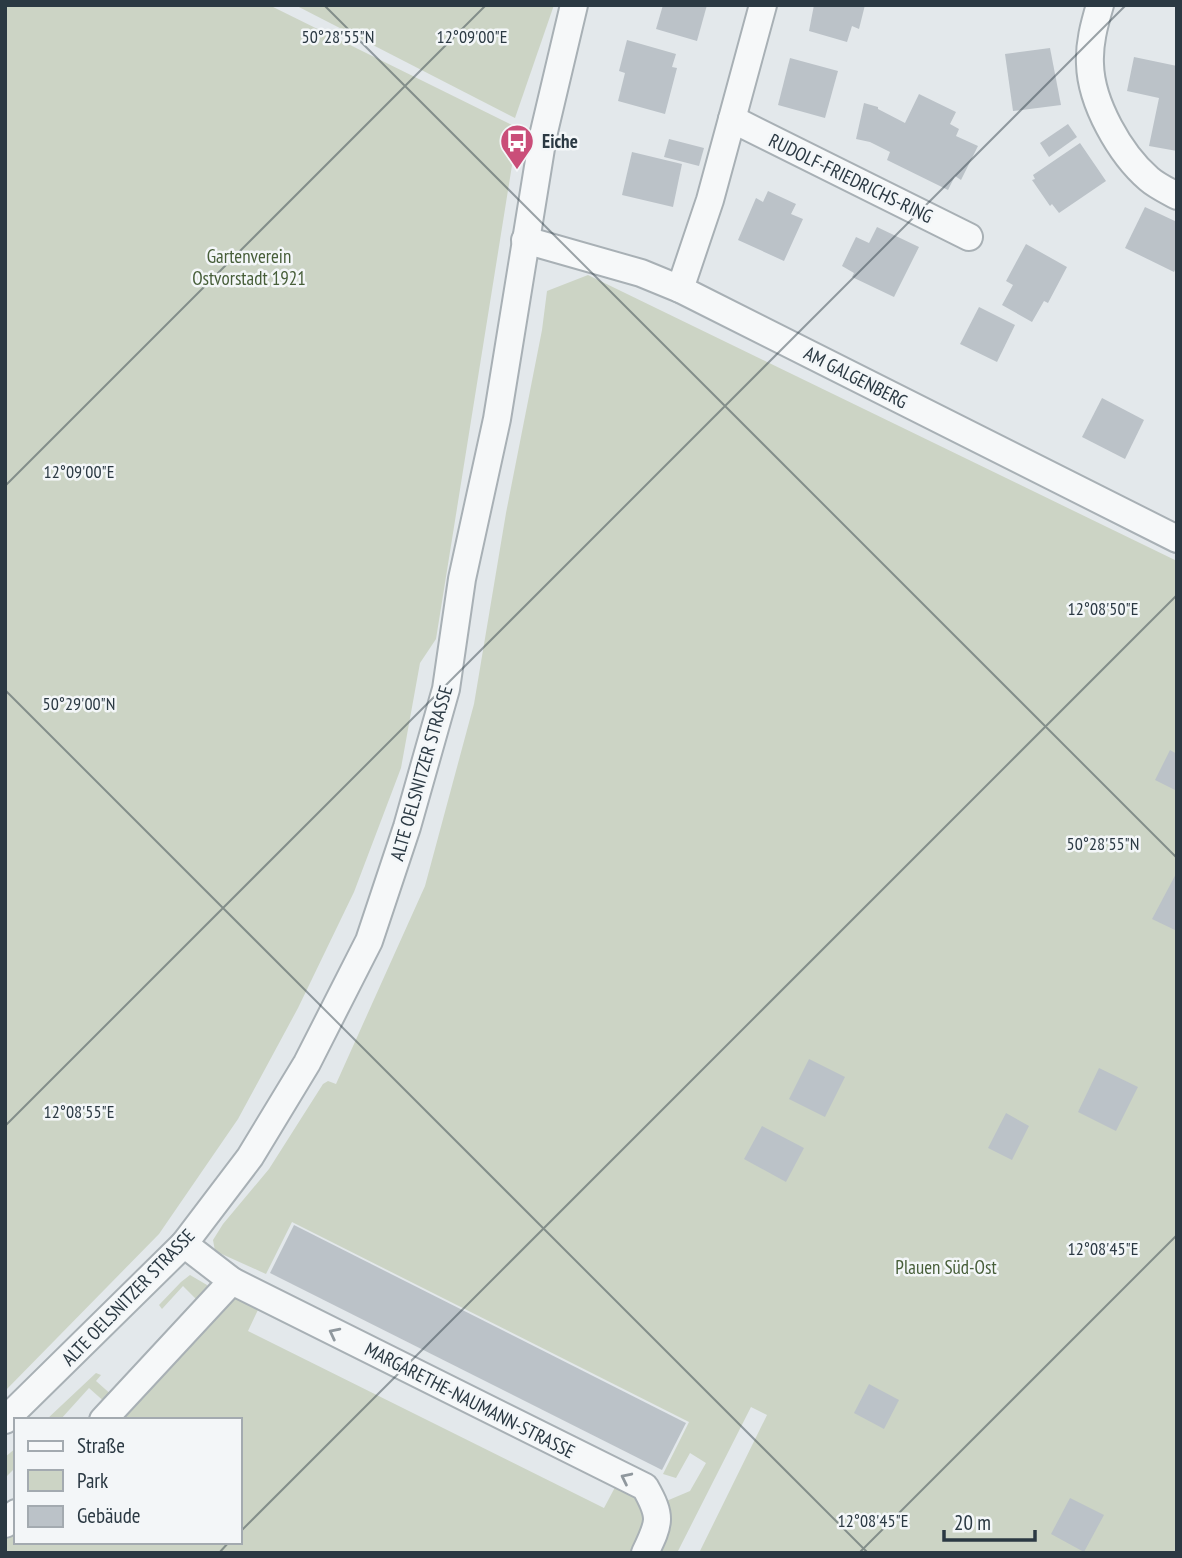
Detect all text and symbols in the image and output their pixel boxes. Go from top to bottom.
text: 50°28'55"N [302,25,374,48]
text: 12°09'00"E [437,25,507,48]
bus stop icon: Eiche [498,122,536,171]
street label: RUDOLF-FRIEDRICHS-RING [765,128,937,228]
place label: Eiche [542,129,578,153]
park label: Gartenverein Ostvorstadt 1921 [192,244,306,290]
street label: AM GALGENBERG [800,341,912,413]
text: 12°09'00"E [44,460,114,483]
text: 12°08'50"E [1068,597,1138,620]
street label: ALTE OELSNITZER STRASSE [384,683,458,863]
text: 50°29'00"N [43,692,115,715]
text: 50°28'55"N [1067,832,1139,855]
text: 12°08'55"E [44,1100,114,1123]
street label: ALTE OELSNITZER STRASSE [56,1223,200,1371]
text: 12°08'45"E [1068,1237,1138,1260]
park label: Plauen Süd-Ost [895,1255,997,1279]
one-way arrow [329,1327,341,1341]
street label: MARGARETHE-NAUMANN-STRASSE [361,1337,579,1463]
legend [14,1418,242,1544]
text: Straße [77,1432,125,1459]
text: Park [77,1467,108,1494]
one-way arrow [621,1472,633,1486]
scale bar [944,1498,1035,1542]
text: Gebäude [77,1502,140,1529]
text: 12°08'45"E [838,1509,908,1532]
text: 20 m [954,1509,991,1536]

